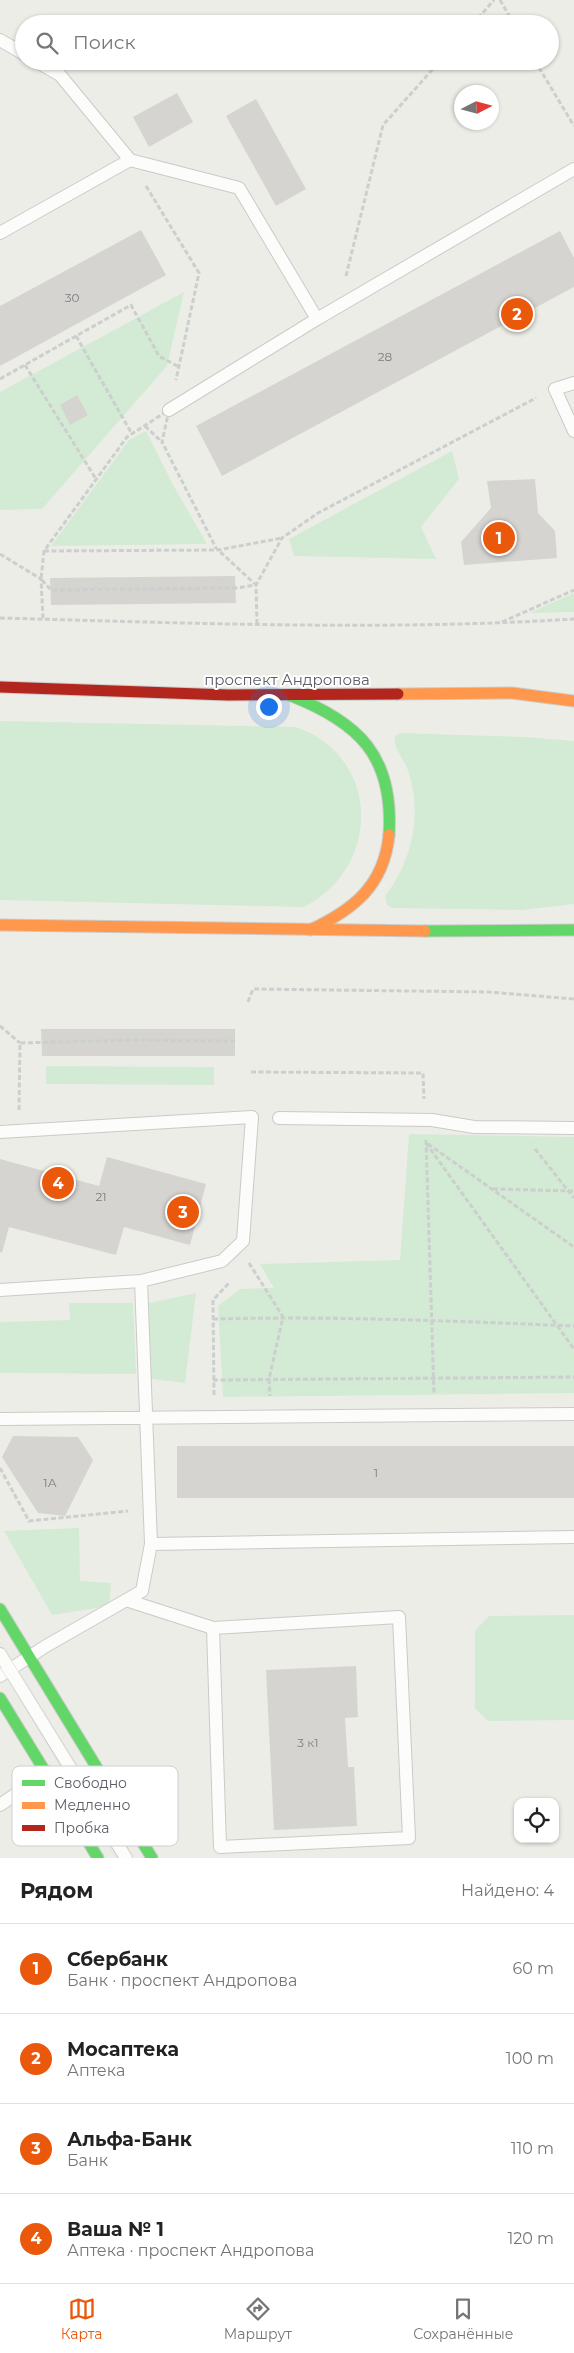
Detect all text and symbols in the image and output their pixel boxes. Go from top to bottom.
search box [15,15,559,70]
icon: search [33,29,61,57]
text: Поиск [73,31,136,54]
north arrow [454,85,499,130]
house number: 30 [65,290,79,305]
pin: 2 [501,295,533,333]
house number: 28 [378,349,393,364]
pin: 1 [483,519,515,557]
street label: проспект Андропова [204,670,370,689]
your location [256,694,282,720]
pin: 4 [42,1164,74,1202]
house number: 21 [95,1189,107,1204]
pin: 3 [167,1193,199,1231]
house number: 1 [374,1465,378,1480]
house number: 1А [43,1475,57,1490]
house number: 3 к1 [297,1735,319,1750]
legend [12,1766,178,1846]
text: Свободно [54,1774,127,1792]
text: Медленно [54,1796,130,1814]
map controls [514,1798,559,1843]
button: locate [514,1798,559,1843]
text: Пробка [54,1819,109,1837]
text: Рядом [20,1878,93,1903]
text: Найдено: 4 [461,1881,554,1900]
text: Сбербанк [67,1948,168,1971]
text: 1 [33,1959,39,1978]
text: 60 m [512,1959,554,1978]
text: Банк · проспект Андропова [67,1971,297,1990]
text: Мосаптека [67,2038,179,2061]
text: 2 [31,2049,41,2068]
text: 100 m [506,2049,554,2068]
text: Аптека [67,2061,125,2080]
text: Альфа-Банк [67,2128,192,2151]
text: 3 [31,2139,41,2158]
text: 110 m [511,2139,554,2158]
text: Банк [67,2151,108,2170]
text: Ваша № 1 [67,2218,164,2241]
text: 4 [30,2229,42,2248]
text: 120 m [507,2229,554,2248]
text: Аптека · проспект Андропова [67,2241,314,2260]
tab: Карта [61,2295,103,2343]
tab: Маршрут [224,2295,292,2343]
tab: Сохранённые [413,2295,513,2343]

